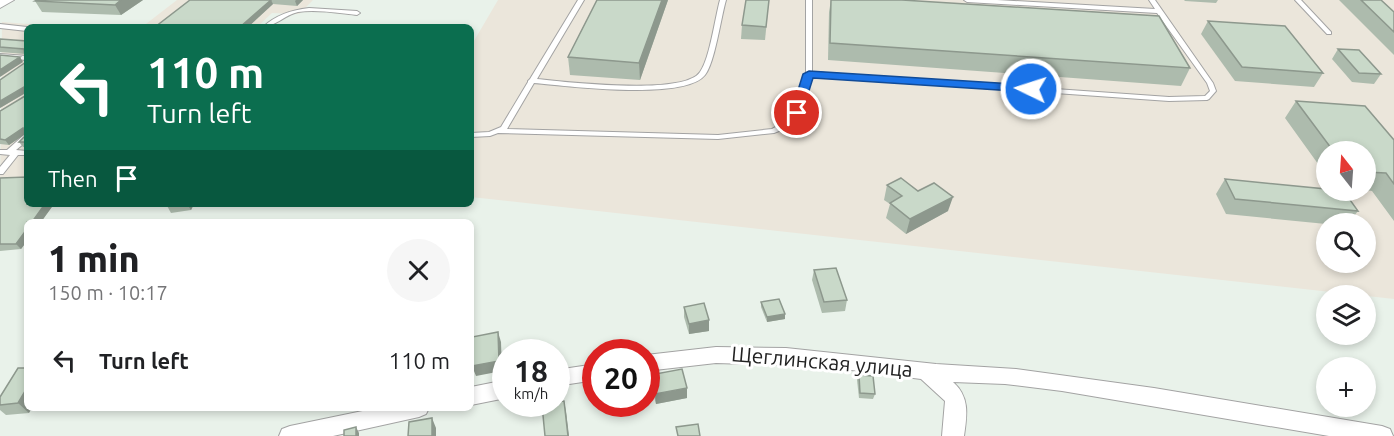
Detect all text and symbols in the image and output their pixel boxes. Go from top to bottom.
icon: left [48,48,126,126]
text: 110 m [147,49,264,96]
position arrow [999,57,1063,121]
pin [771,87,822,138]
icon: arrive [780,96,813,129]
text: Turn left [147,98,251,128]
north arrow [1316,141,1376,201]
map controls [1316,141,1376,417]
icon: arrive [110,162,143,195]
text: Then [48,166,98,191]
button: search [1316,213,1376,273]
text: 1 min [48,238,140,279]
button: close [387,239,450,302]
text: 150 m · 10:17 [48,281,168,304]
button: layers [1316,285,1376,345]
speed limit sign: 20 [582,339,660,417]
street label: Щеглинская улица [730,341,914,381]
icon: left [48,344,81,377]
text: Turn left [99,348,189,373]
text: 110 m [389,348,450,373]
text: 18 [514,354,548,388]
button: + [1316,357,1376,417]
text: km/h [514,385,548,402]

